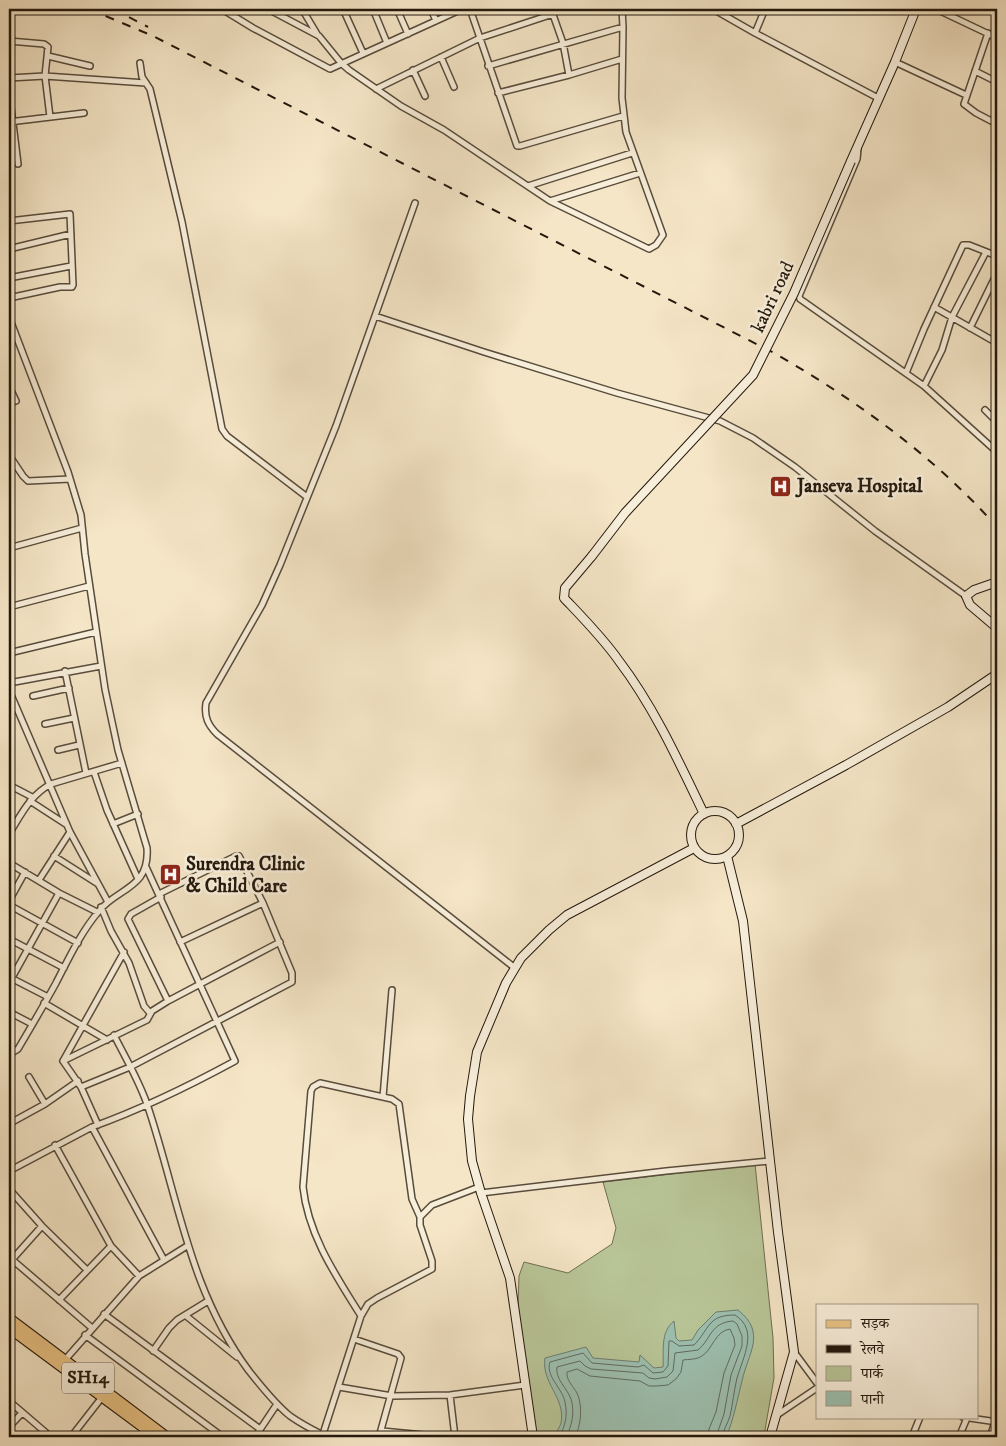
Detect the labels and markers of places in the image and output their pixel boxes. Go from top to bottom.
hospital icon: Janseva Hospital [769,474,793,498]
place label: Janseva Hospital [795,475,923,498]
place label: Surendra Clinic & Child Care [186,853,305,898]
hospital icon: Surendra Clinic & Child Care [158,863,182,887]

